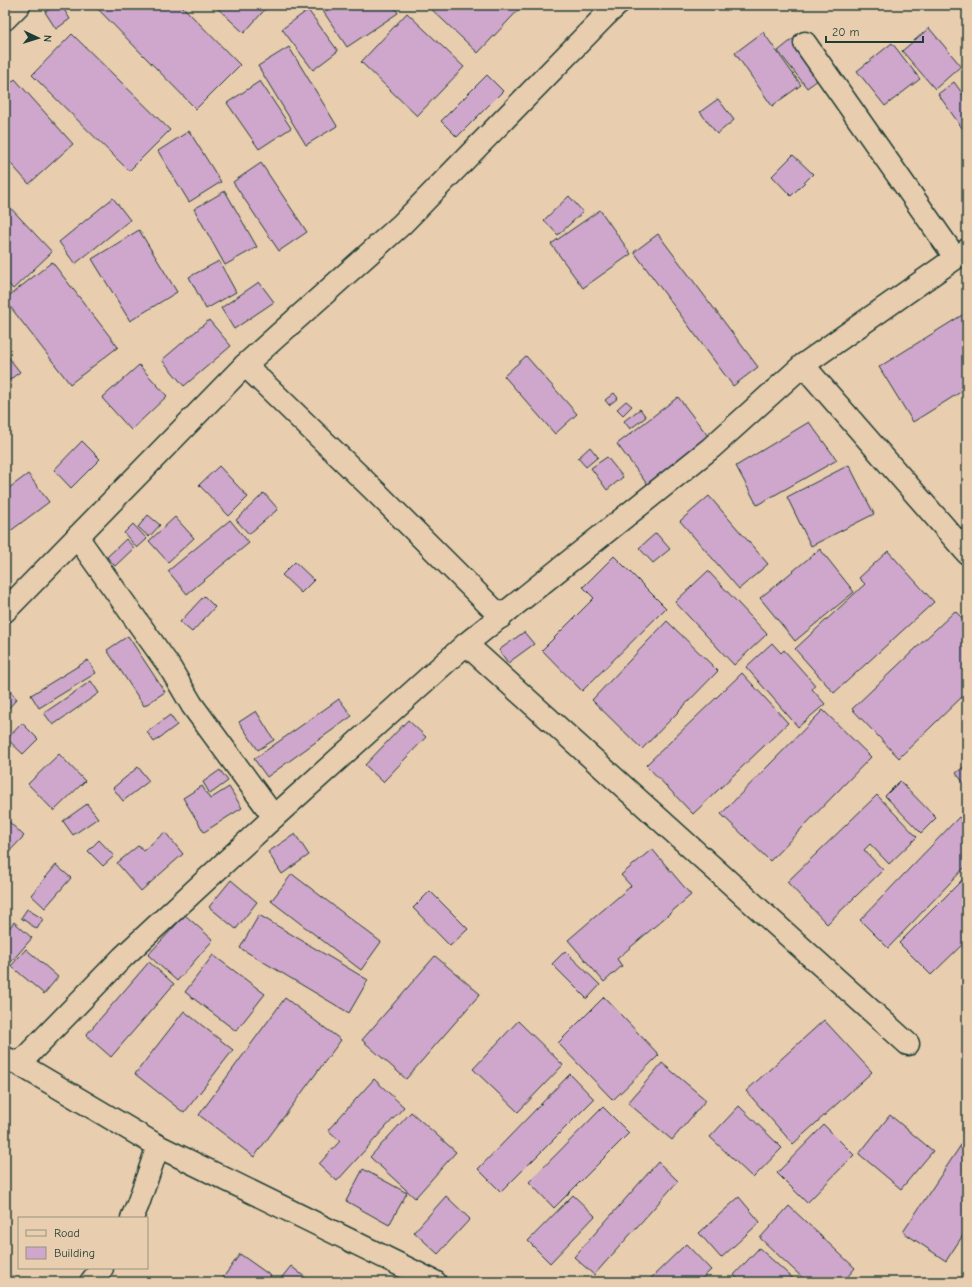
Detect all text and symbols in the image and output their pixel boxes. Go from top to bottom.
north arrow [18,18,58,58]
scale bar [826,18,923,44]
text: 20 m [832,25,860,39]
text: N [41,35,54,43]
legend [18,1217,148,1269]
text: Road [54,1226,80,1240]
text: Building [54,1246,95,1260]

